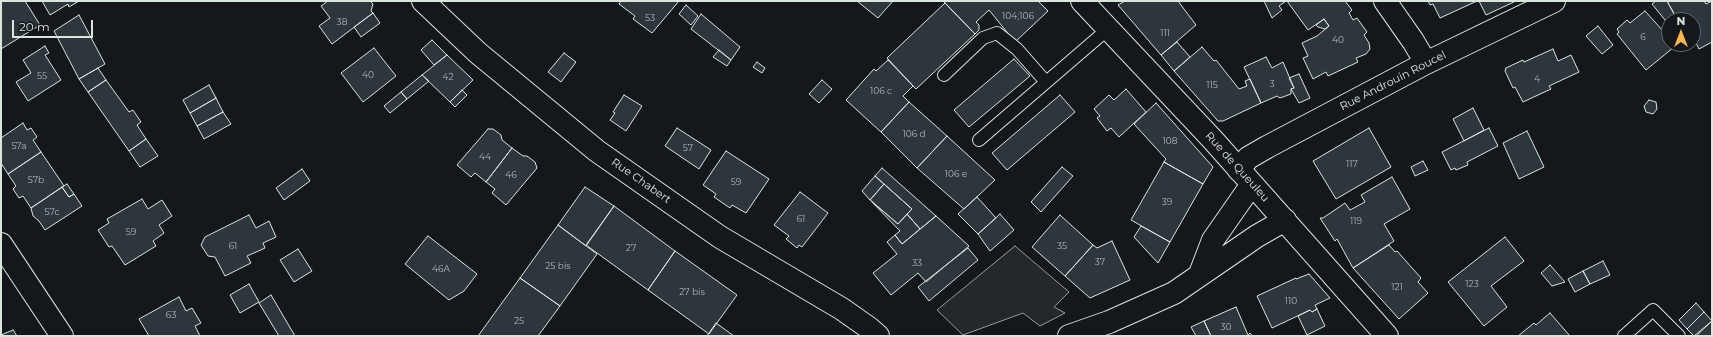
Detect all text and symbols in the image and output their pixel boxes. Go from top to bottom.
house number: 104;106 [1002,11,1034,21]
scale bar [14,12,95,38]
north arrow [1661,12,1701,52]
house number: 53 [645,13,655,23]
text: N [1677,14,1685,28]
house number: 38 [337,17,347,27]
text: 20 m [19,19,50,34]
house number: 111 [1160,28,1170,38]
house number: 6 [1640,32,1646,42]
house number: 40 [1332,35,1344,45]
street label: Rue Androuin Roucel [1338,48,1448,114]
house number: 40 [362,70,374,80]
house number: 55 [37,71,47,81]
house number: 42 [442,72,454,82]
house number: 4 [1534,74,1540,84]
house number: 3 [1269,79,1275,89]
house number: 115 [1206,80,1218,90]
house number: 106 c [870,86,892,96]
house number: 106 d [902,129,926,139]
street label: Rue de Queuleu [1202,129,1272,205]
house number: 108 [1163,136,1177,146]
house number: 57a [11,141,27,151]
house number: 57 [683,143,693,153]
house number: 44 [479,152,491,162]
street label: Rue Chabert [609,156,673,206]
house number: 117 [1346,159,1358,169]
house number: 106 e [945,169,967,179]
house number: 46 [505,170,517,180]
house number: 57b [28,175,44,185]
house number: 59 [731,177,741,187]
house number: 39 [1162,197,1172,207]
house number: 57c [45,207,59,217]
house number: 61 [797,214,805,224]
house number: 119 [1350,216,1362,226]
house number: 59 [126,227,136,237]
house number: 61 [229,241,237,251]
house number: 35 [1057,241,1067,251]
house number: 27 [626,243,636,253]
house number: 37 [1095,257,1105,267]
house number: 33 [912,258,922,268]
house number: 25 bis [545,261,571,271]
house number: 46A [432,264,450,274]
house number: 123 [1465,279,1479,289]
house number: 121 [1391,282,1403,292]
house number: 27 bis [679,287,705,297]
house number: 110 [1285,296,1297,306]
house number: 63 [166,310,176,320]
house number: 25 [514,316,524,326]
house number: 30 [1220,322,1232,332]

